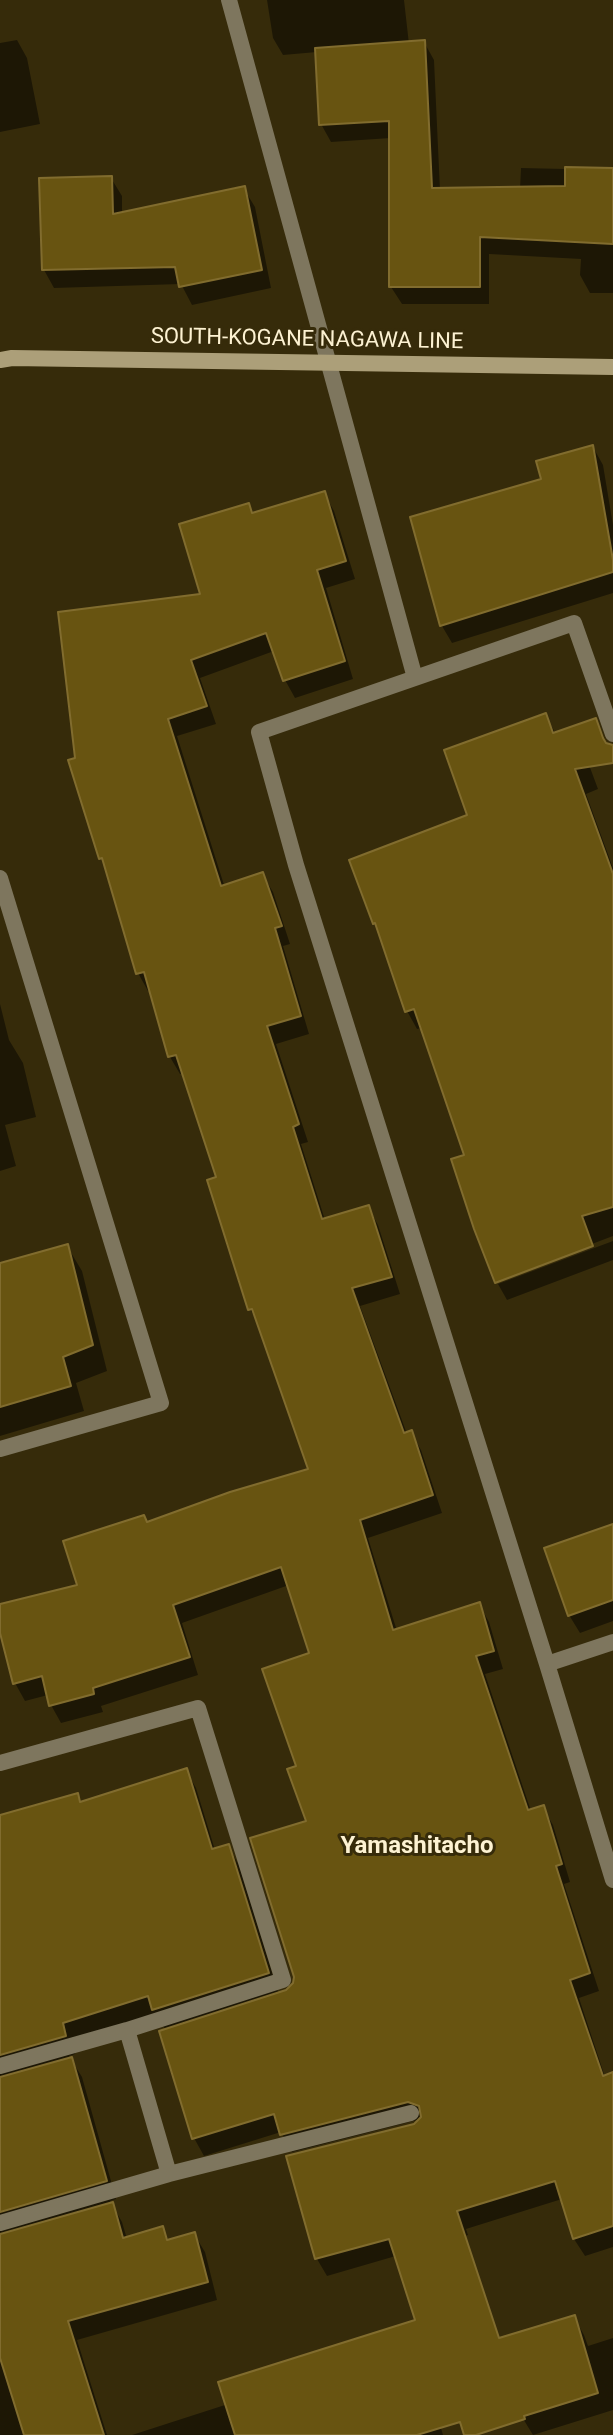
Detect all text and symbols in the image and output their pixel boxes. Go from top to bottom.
street label: SOUTH-KOGANE NAGAWA LINE [151,324,463,356]
district label: Yamashitacho [340,1833,494,1861]

